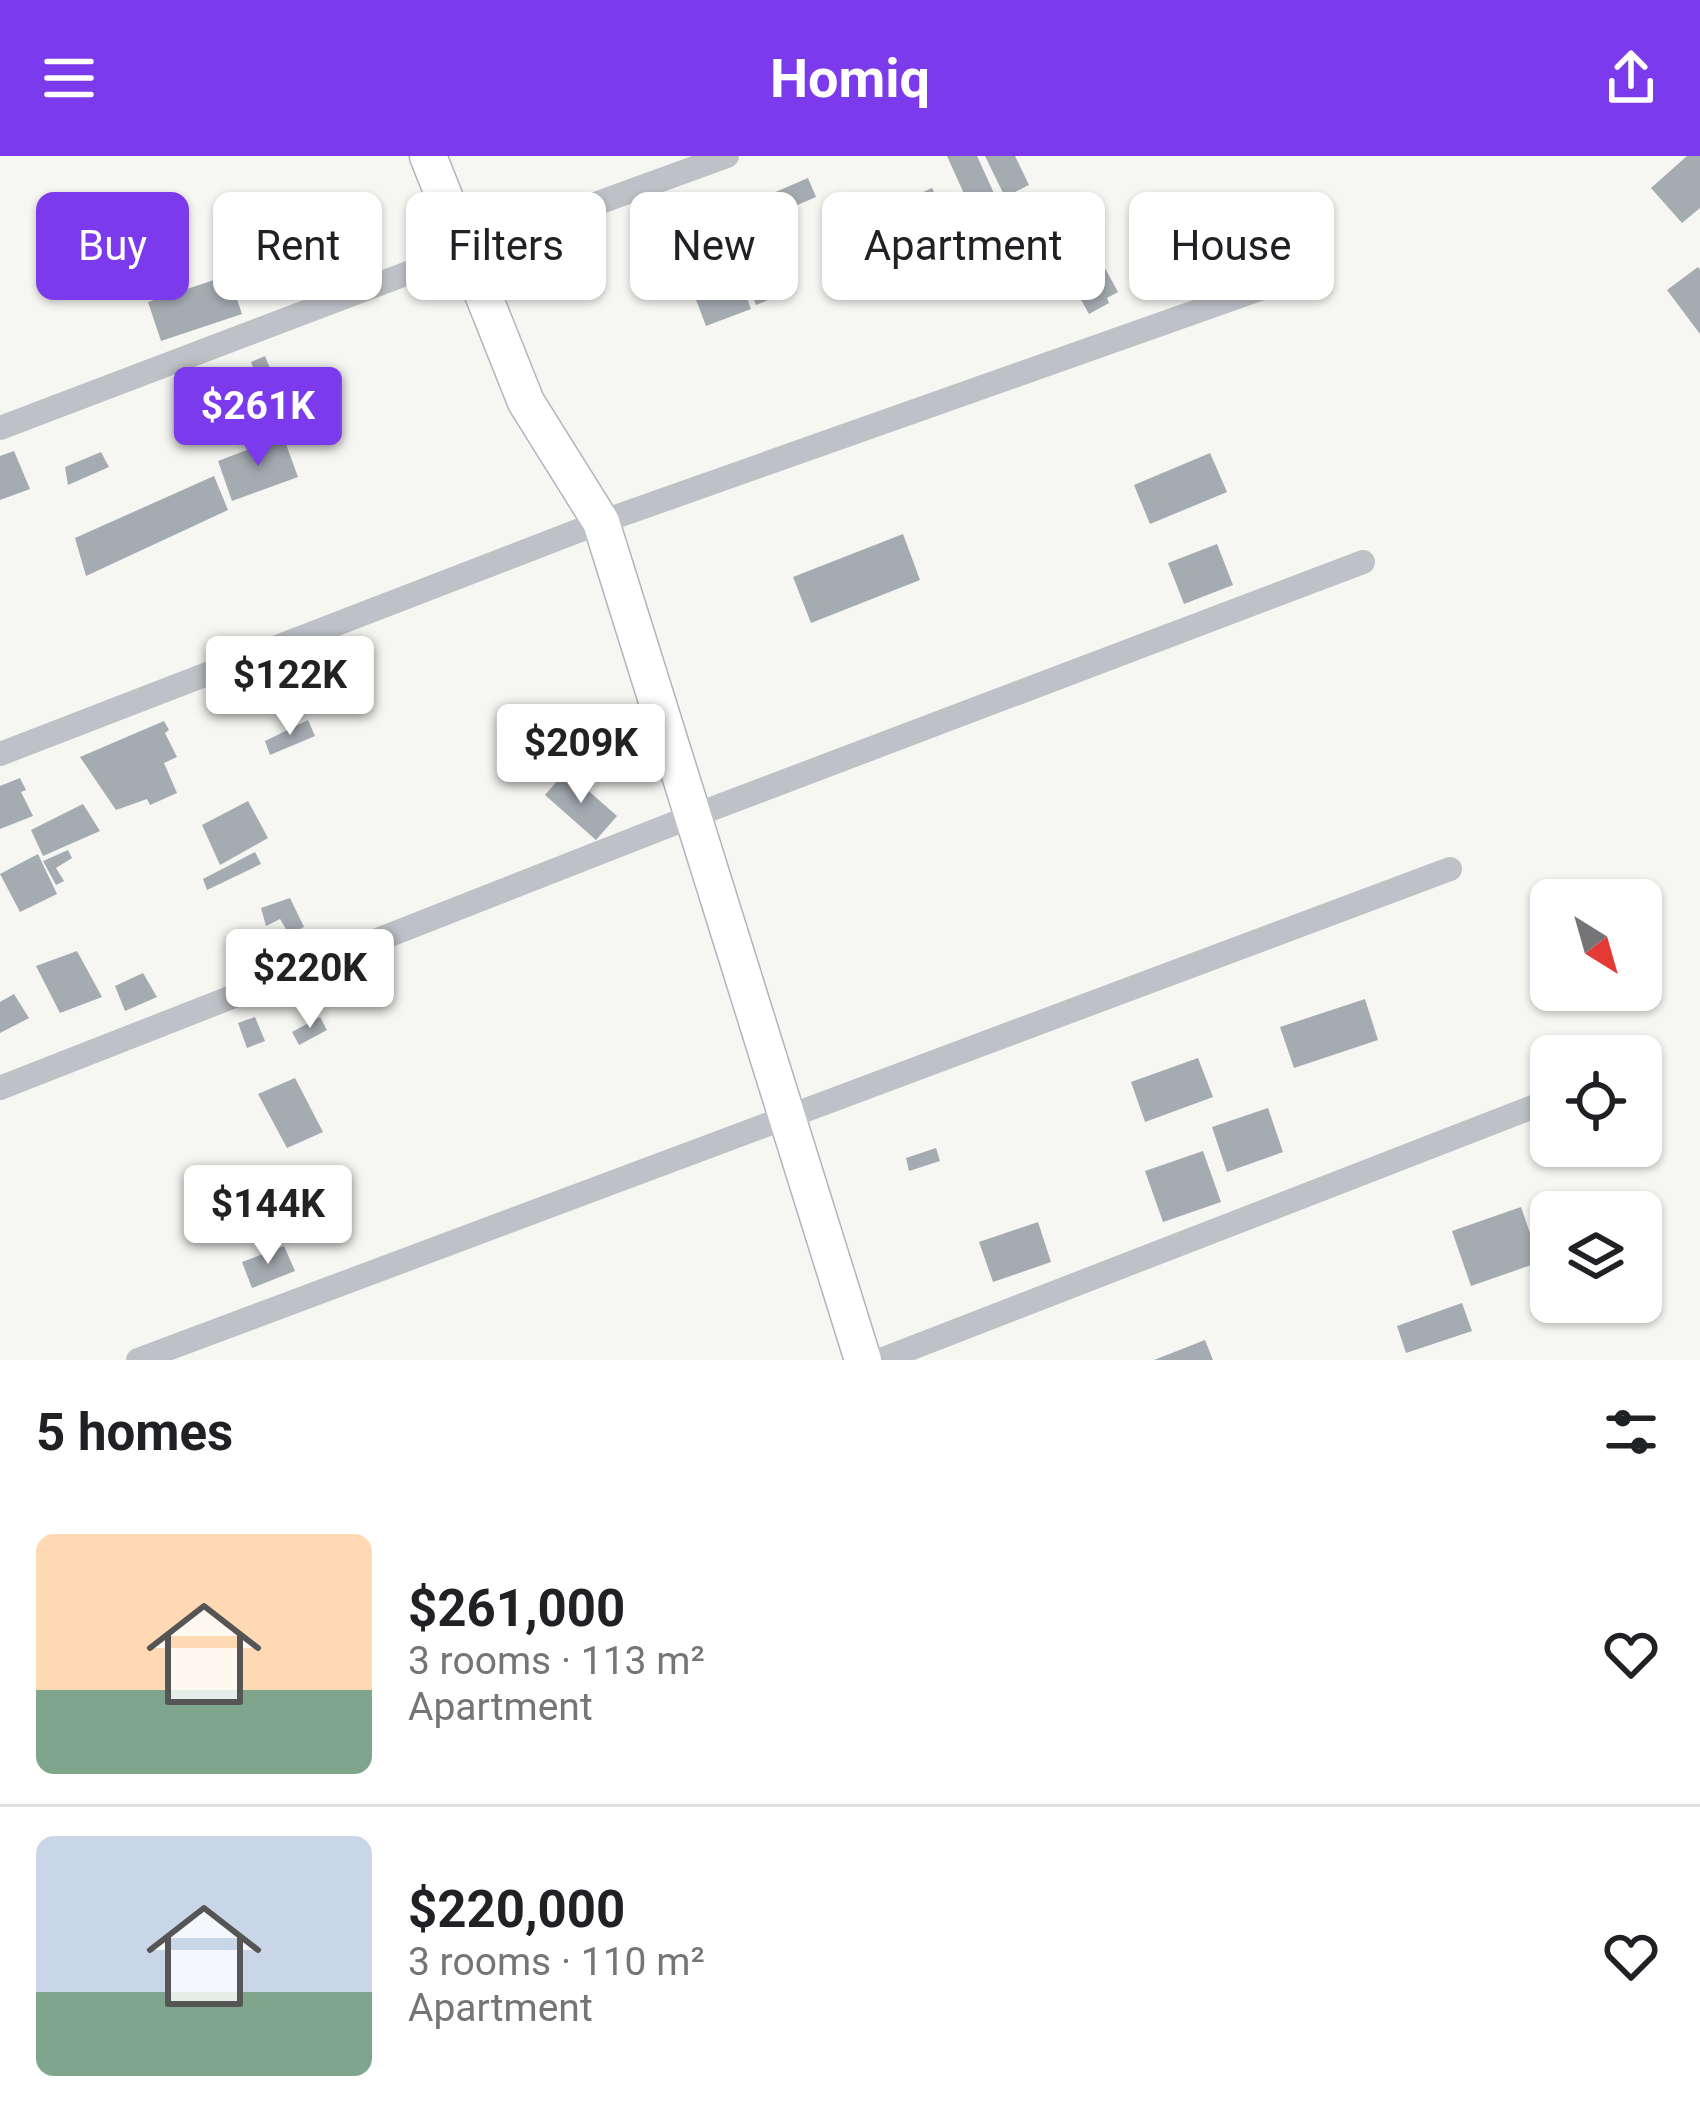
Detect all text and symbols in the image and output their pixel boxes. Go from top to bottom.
icon: menu [36,45,102,111]
icon: share [1598,45,1664,111]
text: Homiq [770,47,930,110]
chip: Buy [36,192,189,300]
chip: Rent [213,192,382,300]
chip: Filters [406,192,606,300]
chip: New [630,192,798,300]
chip: Apartment [822,192,1105,300]
chip: House [1129,192,1334,300]
pin: $261K [174,367,342,469]
text: $261K [201,383,315,429]
pin: $122K [206,636,374,738]
text: $122K [233,652,347,698]
pin: $209K [497,704,665,806]
text: $209K [524,720,638,766]
north arrow [1530,879,1662,1011]
map controls [1530,879,1662,1323]
pin: $220K [226,929,394,1031]
text: $220K [253,945,367,991]
button: locate [1530,1035,1662,1167]
pin: $144K [184,1165,352,1267]
text: $144K [211,1181,325,1227]
button: layers [1530,1191,1662,1323]
icon: filters [1598,1399,1664,1465]
text: 5 homes [36,1403,233,1462]
text: $261,000 [408,1579,625,1638]
icon: home [132,1582,276,1726]
icon: heart [1598,1621,1664,1687]
text: 3 rooms · 113 m² [408,1638,705,1684]
text: Apartment [408,1684,593,1730]
text: $220,000 [408,1880,625,1939]
icon: home [132,1884,276,2028]
icon: heart [1598,1923,1664,1989]
text: 3 rooms · 110 m² [408,1939,705,1985]
text: Apartment [408,1985,593,2031]

